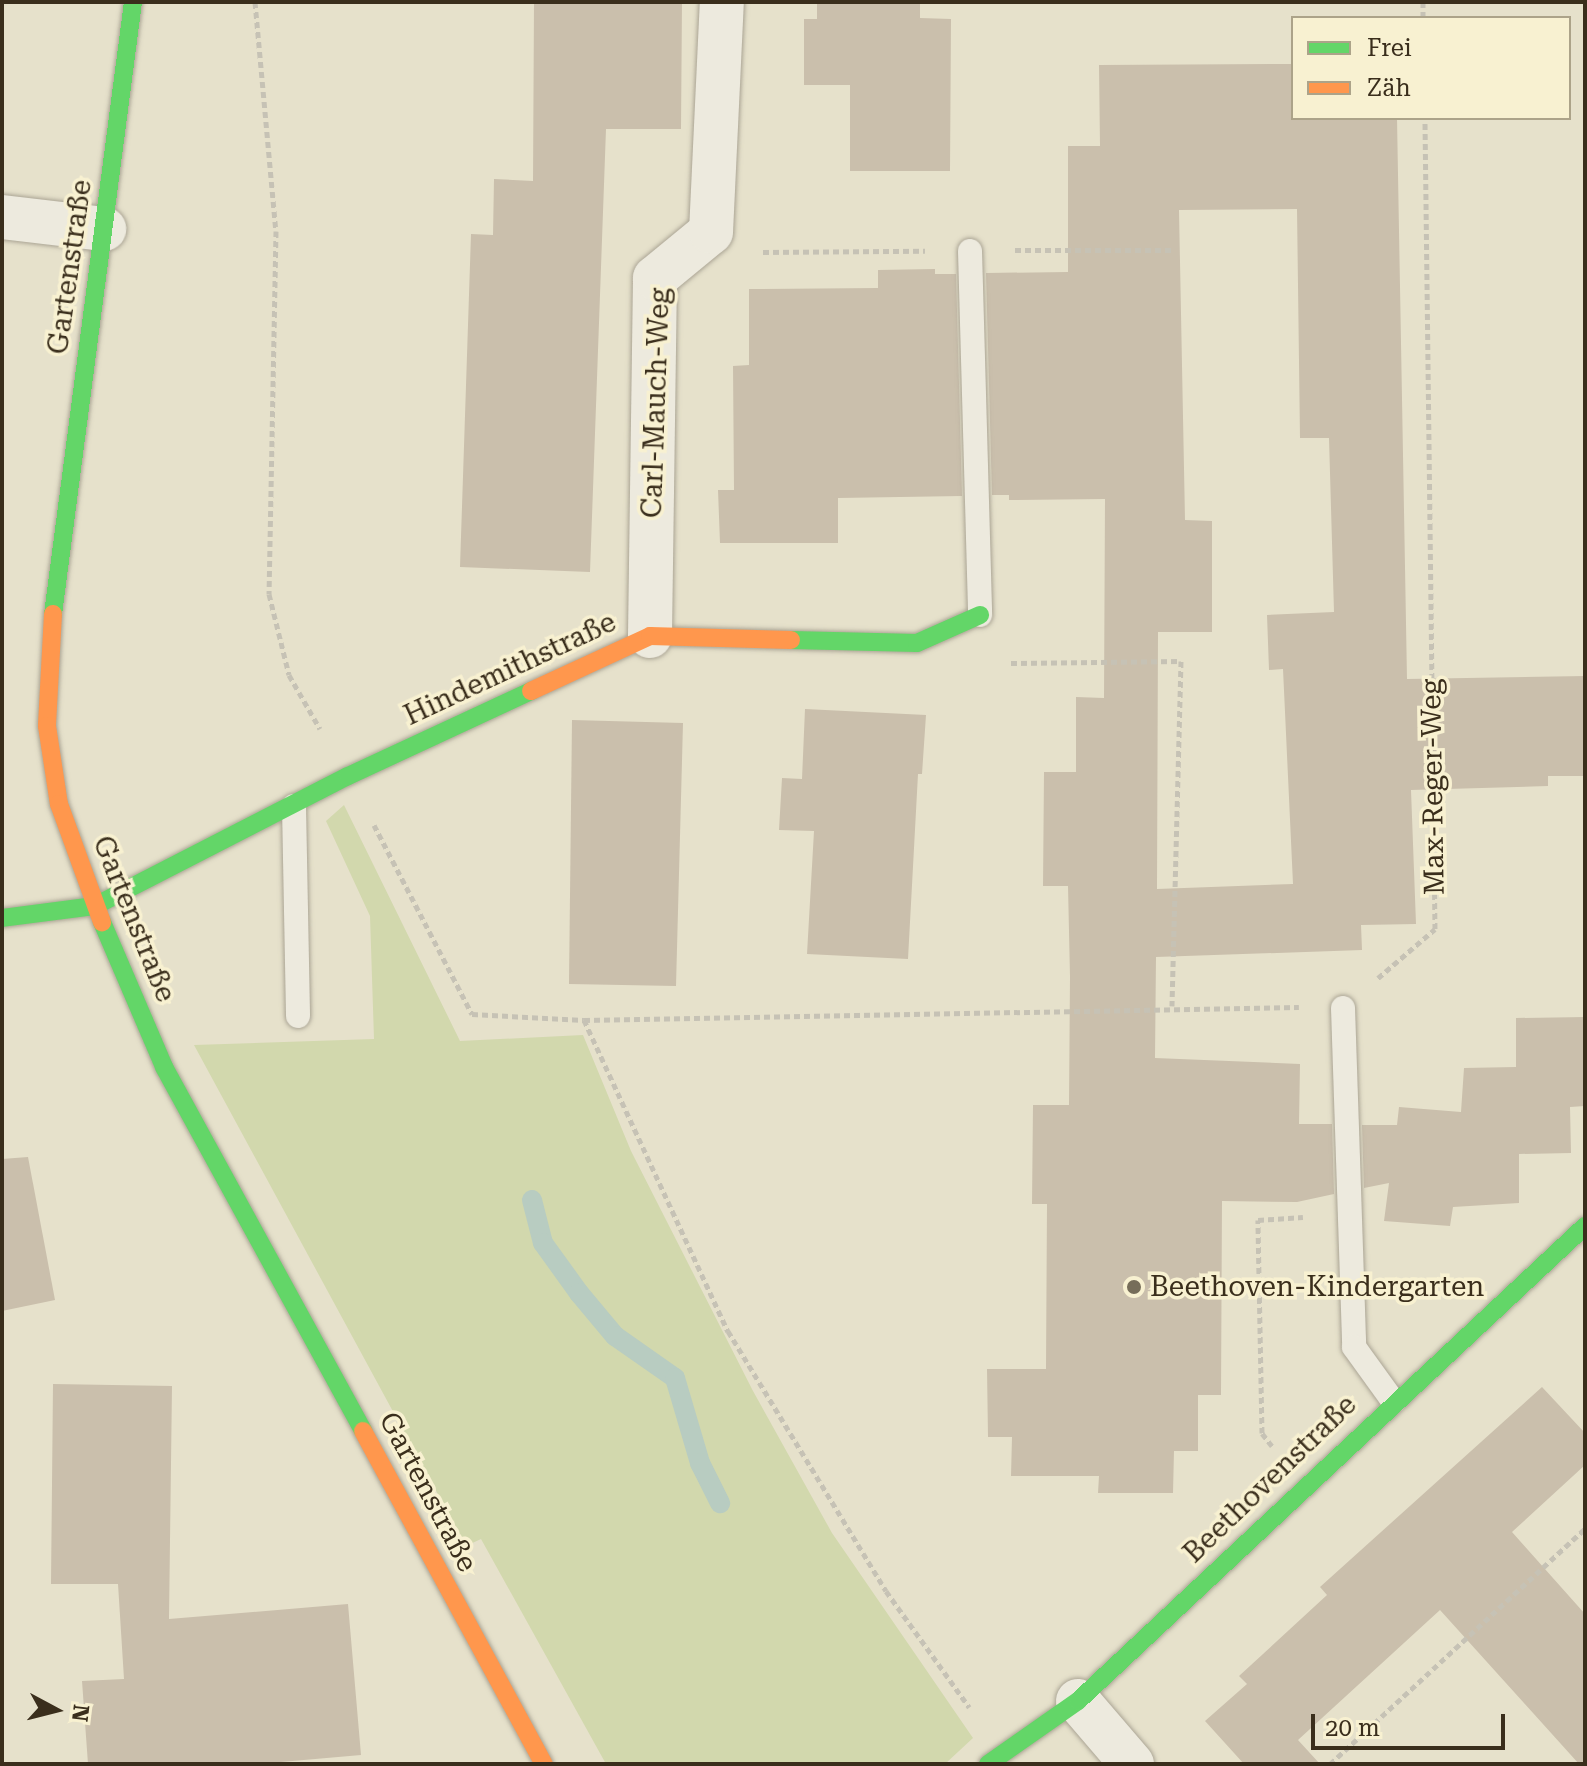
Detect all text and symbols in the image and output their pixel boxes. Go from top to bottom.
legend [1291,16,1571,120]
text: Frei [1367,34,1412,62]
text: Zäh [1367,74,1411,102]
street label: Gartenstraße [41,178,99,356]
street label: Carl-Mauch-Weg [635,287,677,519]
street label: Hindemithstraße [399,605,621,733]
street label: Max-Reger-Weg [1414,679,1452,895]
street label: Gartenstraße [85,831,183,1007]
place label: Beethoven-Kindergarten [1150,1270,1484,1304]
marker: Beethoven-Kindergarten [1125,1278,1143,1296]
street label: Beethovenstraße [1177,1388,1363,1570]
street label: Gartenstraße [372,1406,484,1578]
north arrow [16,1670,96,1750]
scale bar [1315,1698,1509,1748]
text: N [67,1703,94,1723]
text: 20 m [1325,1714,1380,1742]

